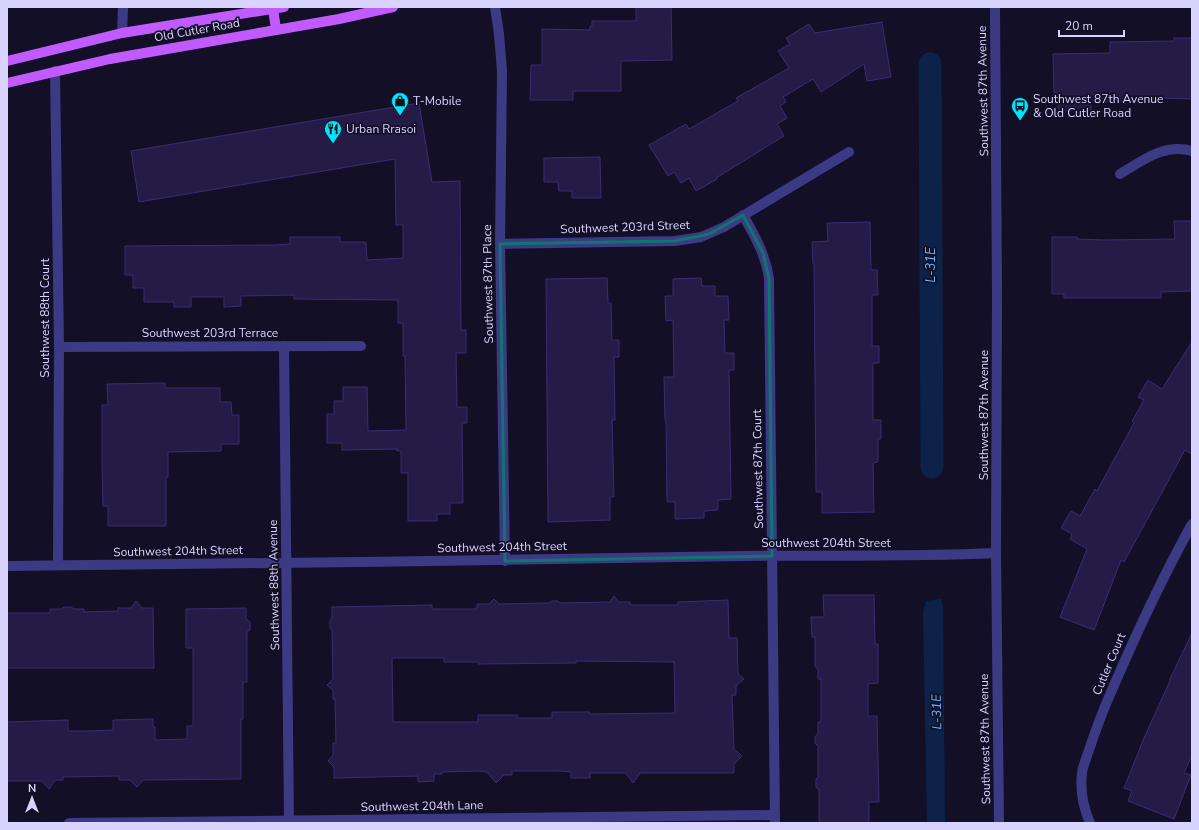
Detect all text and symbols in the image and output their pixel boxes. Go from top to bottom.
scale bar [1059,12,1124,38]
street label: Old Cutler Road [153,15,241,45]
text: 20 m [1065,18,1093,34]
street label: Southwest 87th Avenue [974,26,992,156]
shop icon: T-Mobile [390,91,410,116]
place label: Southwest 87th Avenue & Old Cutler Road [1033,91,1163,121]
place label: T-Mobile [413,93,461,109]
bus stop icon: Southwest 87th Avenue & Old Cutler Road [1010,96,1030,121]
restaurant icon: Urban Rrasoi [323,119,343,144]
place label: Urban Rrasoi [346,121,416,137]
street label: Southwest 203rd Street [560,217,691,237]
street label: Southwest 87th Place [479,224,497,344]
water label: L-31E [922,247,940,283]
street label: Southwest 88th Court [37,257,53,378]
street label: Southwest 203rd Terrace [142,325,278,341]
street label: Southwest 87th Avenue [976,350,992,480]
street label: Southwest 87th Court [749,408,767,529]
street label: Southwest 88th Avenue [265,520,283,650]
street label: Southwest 204th Street [761,535,892,551]
street label: Southwest 204th Street [437,538,568,556]
street label: Southwest 204th Street [113,542,244,560]
street label: Cutler Court [1089,630,1130,698]
street label: Southwest 87th Avenue [976,674,994,804]
water label: L-31E [928,694,946,730]
north arrow [12,778,52,818]
text: N [28,781,36,796]
street label: Southwest 204th Lane [360,797,484,815]

